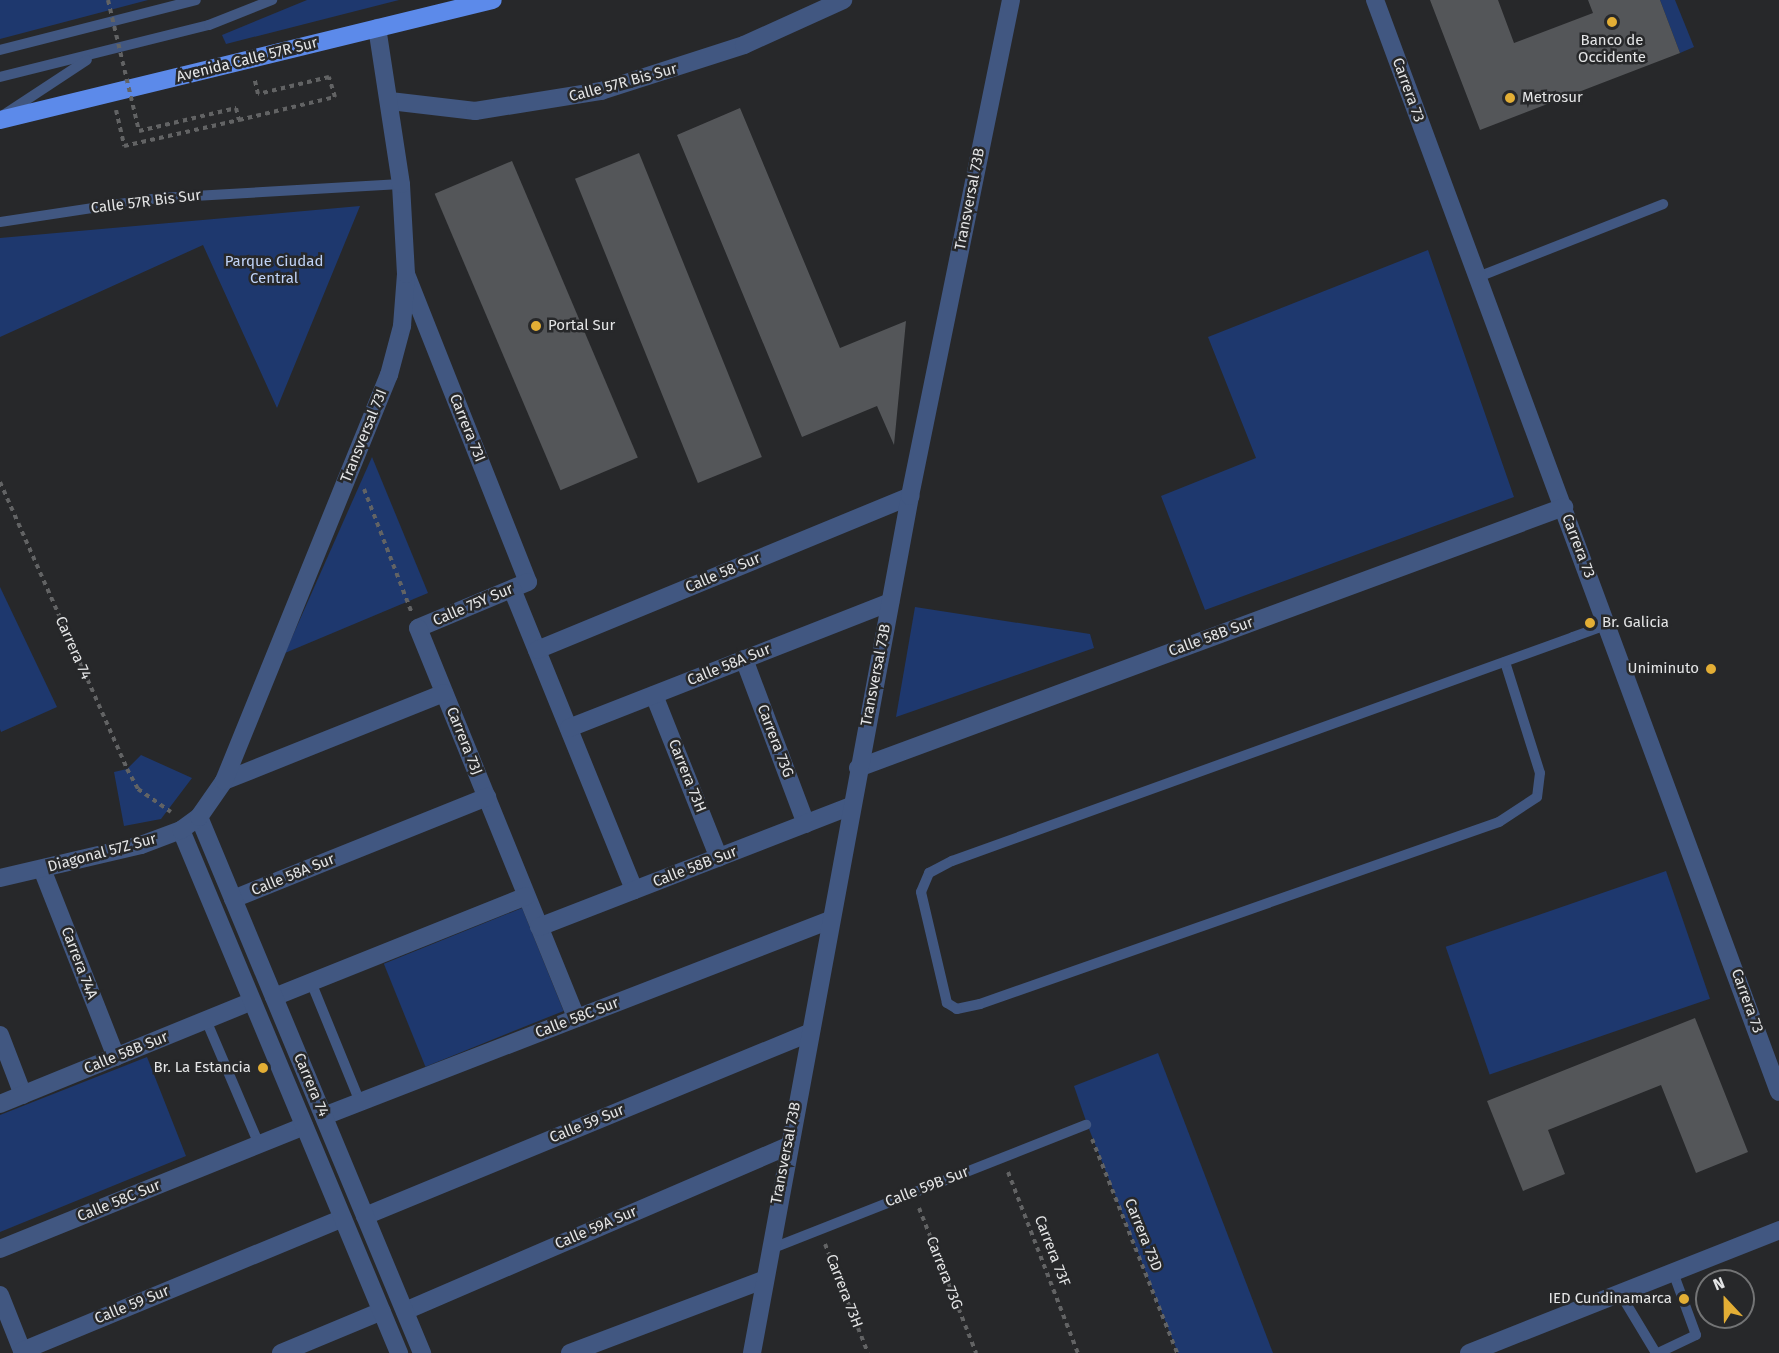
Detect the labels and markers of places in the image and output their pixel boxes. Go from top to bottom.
marker: Banco de Occidente [1605,15,1619,29]
place label: Banco de Occidente [1578,31,1646,66]
place label: Metrosur [1522,89,1583,107]
marker: Metrosur [1503,91,1517,105]
place label: Portal Sur [548,317,615,335]
marker: Portal Sur [529,319,543,333]
place label: Br. Galicia [1602,614,1669,632]
marker: Br. Galicia [1583,616,1597,630]
place label: Uniminuto [1627,660,1699,678]
marker: Uniminuto [1704,662,1718,676]
place label: Br. La Estancia [153,1059,251,1077]
marker: Br. La Estancia [256,1061,270,1075]
place label: IED Cundinamarca [1549,1290,1672,1308]
marker: IED Cundinamarca [1677,1292,1691,1306]

